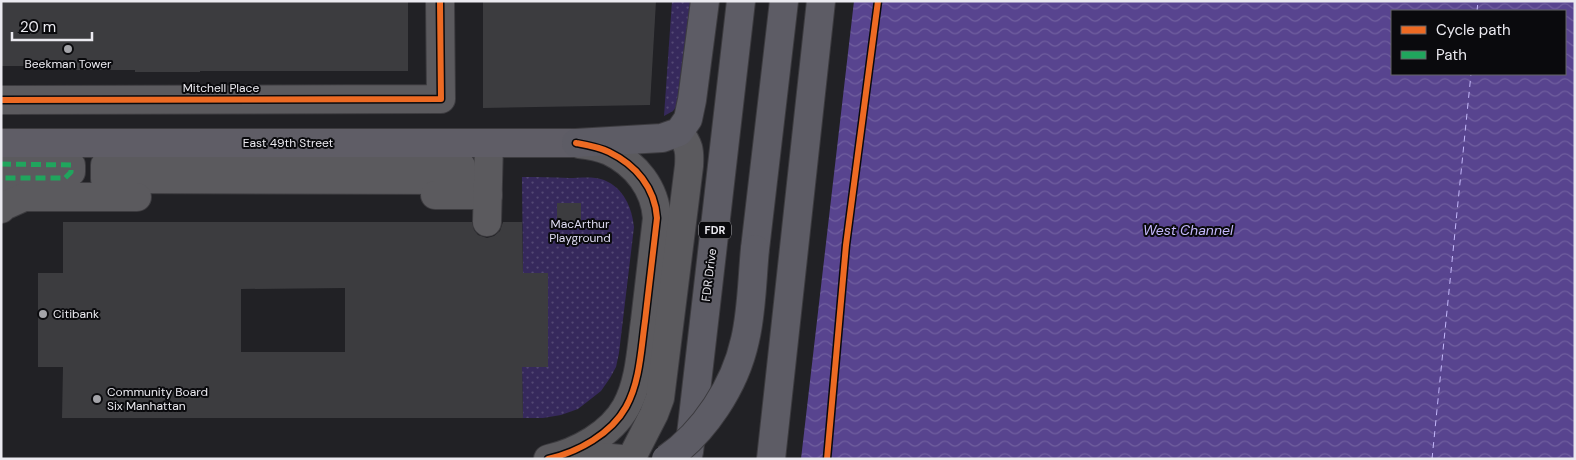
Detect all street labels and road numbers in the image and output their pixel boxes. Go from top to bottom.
street label: Mitchell Place [183,80,259,96]
street label: East 49th Street [243,135,334,151]
road number: FDR [699,222,731,238]
street label: FDR Drive [698,247,720,302]

